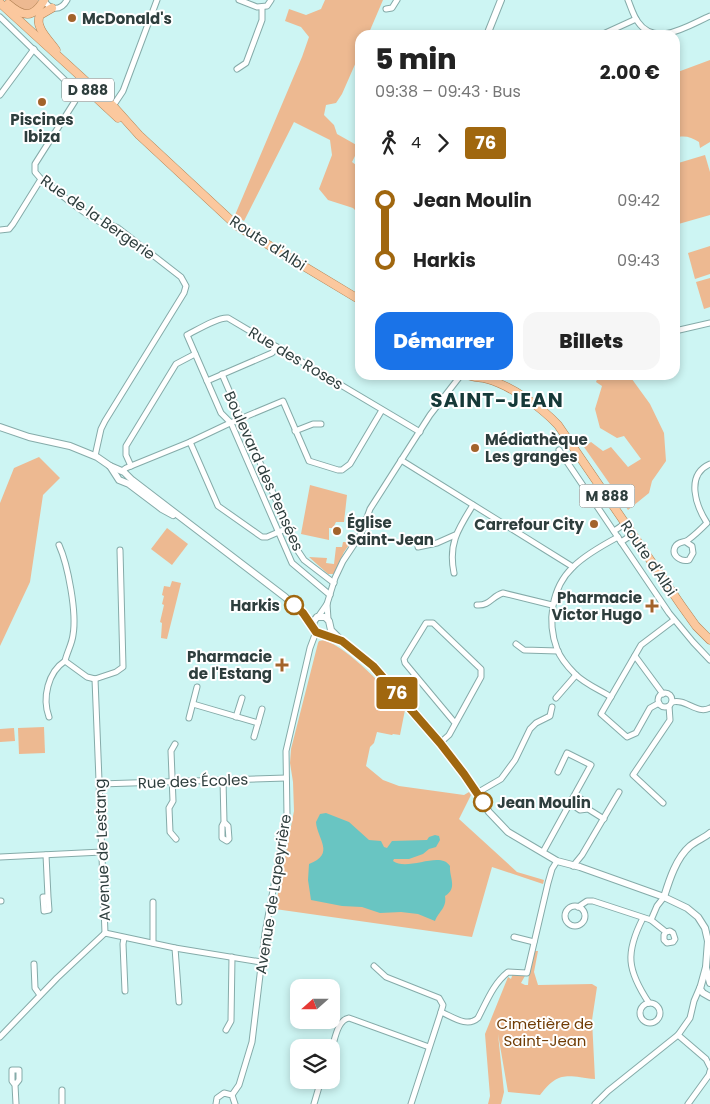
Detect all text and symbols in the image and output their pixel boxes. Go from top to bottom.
place label: McDonald's [82,8,172,29]
marker: McDonald's [66,12,78,24]
text: 5 min [375,40,456,79]
text: 2.00 € [600,59,660,86]
road number: D 888 [62,78,114,102]
text: 09:38 – 09:43 · Bus [375,80,521,103]
marker: Piscines Ibiza [36,96,48,108]
place label: Piscines Ibiza [10,109,74,147]
icon: walk [375,129,403,157]
icon: forward [429,129,457,157]
text: 76 [475,130,496,155]
text: 4 [411,131,421,154]
street label: Rue de la Bergerie [37,170,159,264]
text: Jean Moulin [413,187,532,214]
text: 09:42 [617,189,660,212]
street label: Route d'Albi [226,210,310,276]
text: Harkis [413,247,476,274]
text: 09:43 [617,249,660,272]
button: Démarrer [375,312,513,370]
button: Billets [523,312,660,370]
street label: Rue des Roses [245,321,347,395]
district label: SAINT-JEAN [430,386,564,414]
street label: Boulevard des Pensées [219,388,309,554]
place label: Médiathèque Les granges [485,429,588,467]
marker: Médiathèque Les granges [469,442,481,454]
road number: M 888 [580,484,634,508]
place label: Église Saint-Jean [347,512,434,550]
place label: Carrefour City [474,514,585,535]
street label: Route d'Albi [616,516,682,600]
marker: Carrefour City [588,518,600,530]
marker: Église Saint-Jean [331,525,343,537]
place label: Pharmacie Victor Hugo [551,587,642,625]
place label: Harkis [230,595,280,616]
marker: Harkis [284,595,304,615]
marker: Pharmacie Victor Hugo [646,600,658,612]
place label: Pharmacie de l'Estang [187,646,272,684]
marker: Pharmacie de l'Estang [276,659,288,671]
line badge: 76 [374,677,420,709]
text: 76 [386,680,408,705]
street label: Rue des Écoles [137,769,249,793]
street label: Avenue de Lestang [89,778,115,922]
marker: Jean Moulin [473,792,493,812]
place label: Jean Moulin [497,792,591,813]
street label: Avenue de Lapeyrière [250,812,296,976]
north arrow [290,979,340,1029]
map controls [290,979,340,1089]
park label: Cimetière de Saint-Jean [497,1013,593,1051]
button: layers [290,1039,340,1089]

